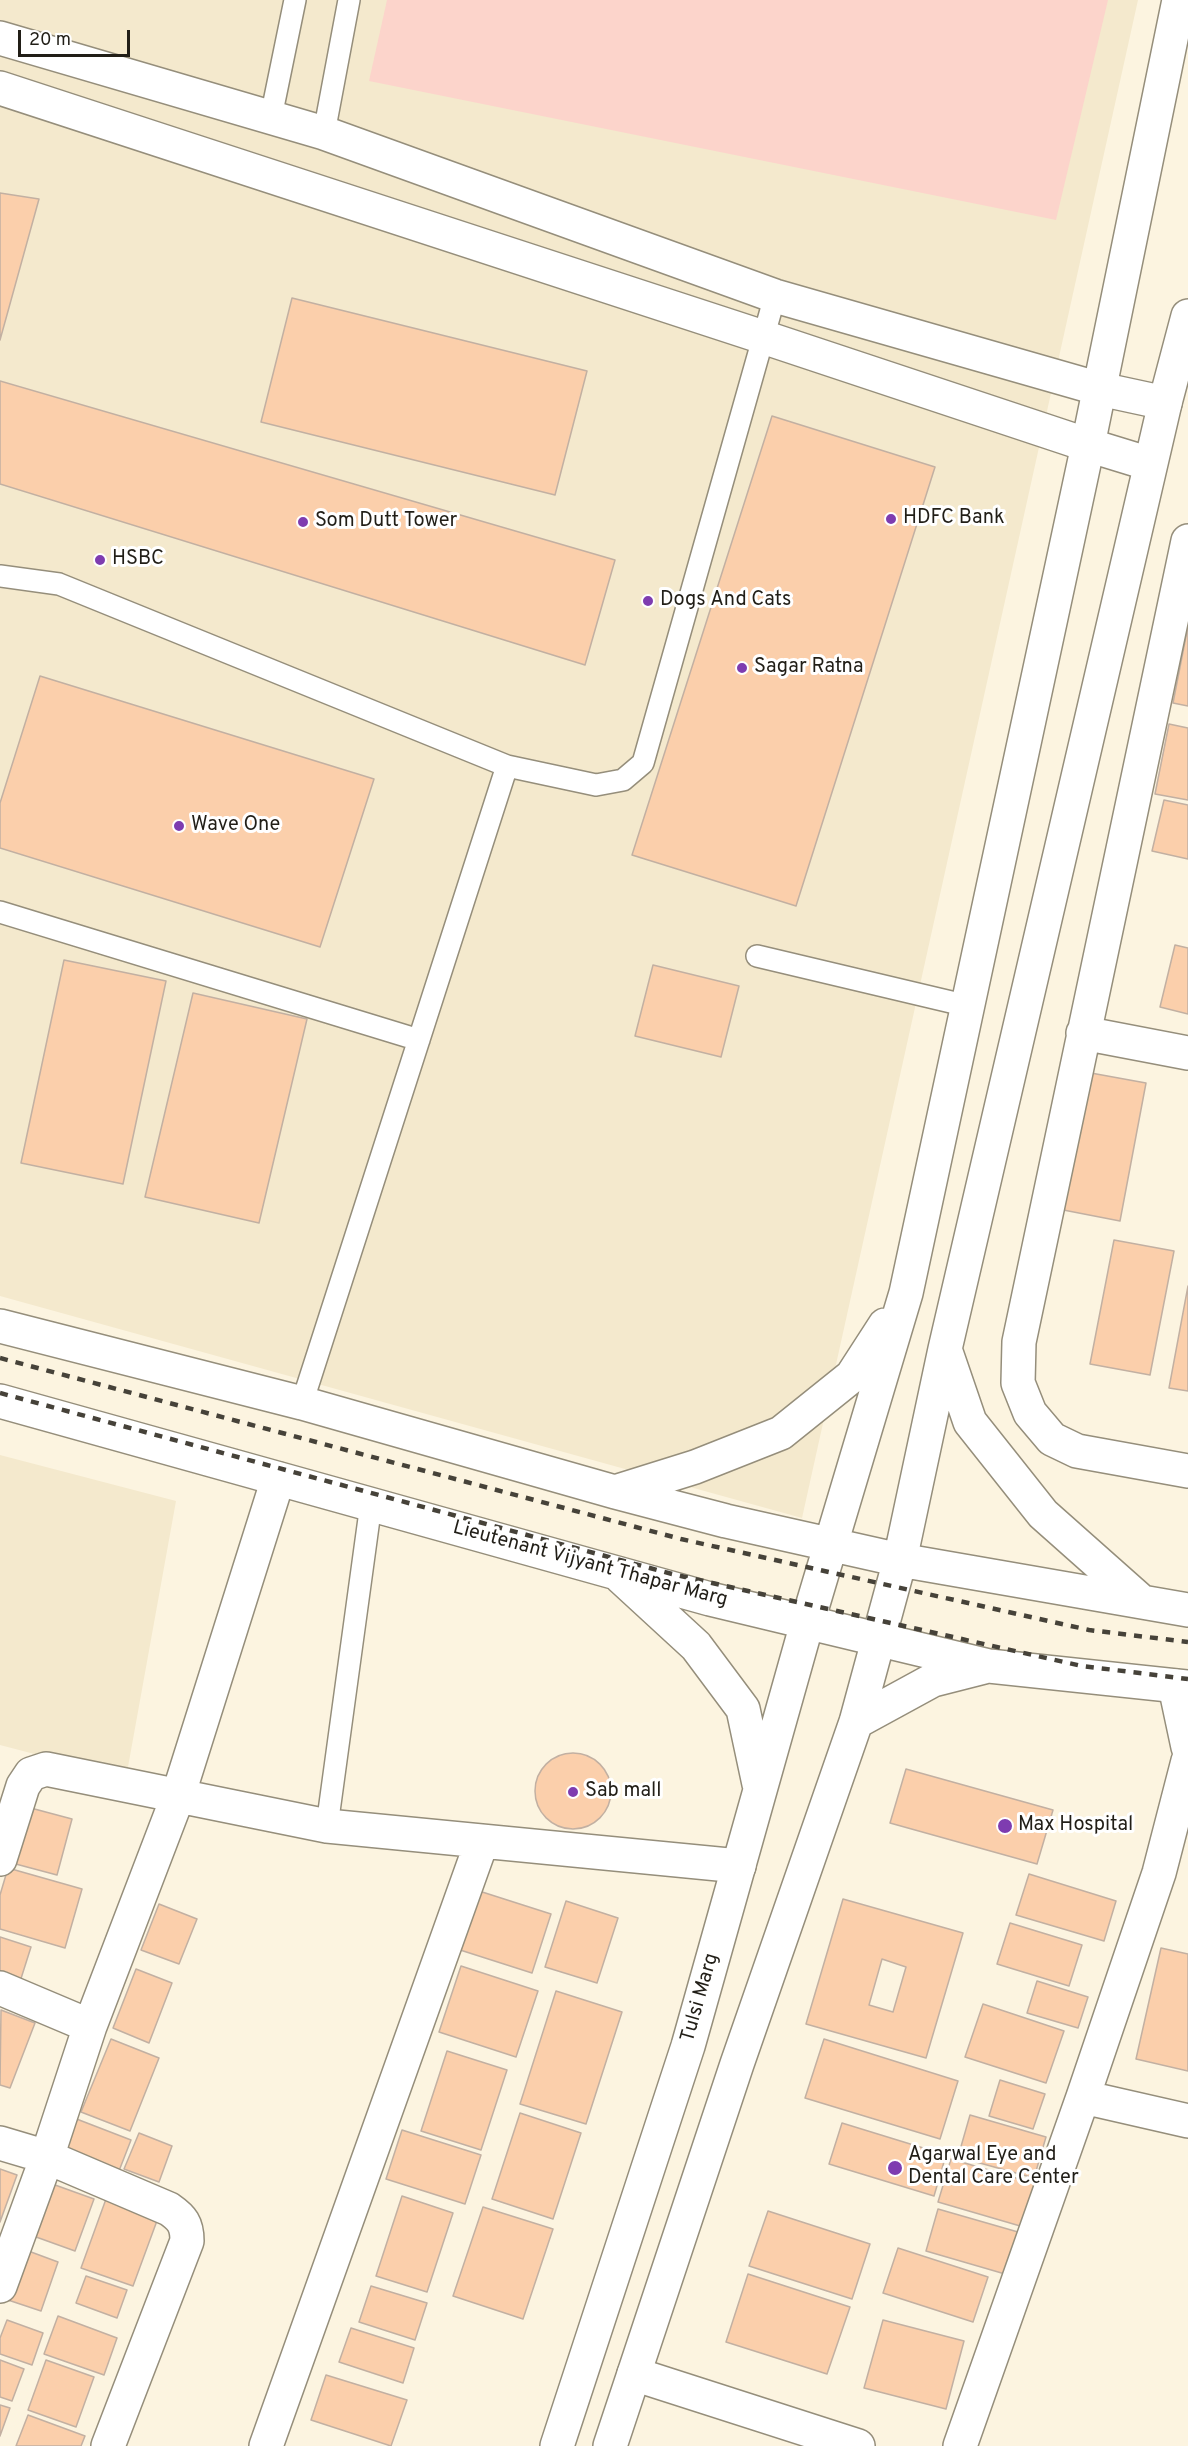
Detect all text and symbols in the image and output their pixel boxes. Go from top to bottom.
scale bar [21,18,134,56]
text: 20 m [29,29,71,52]
place label: HDFC Bank [903,507,1005,531]
place label: Som Dutt Tower [315,510,457,534]
marker: HDFC Bank [884,512,898,526]
marker: Som Dutt Tower [296,515,310,529]
place label: HSBC [112,548,164,572]
marker: HSBC [93,553,107,567]
place label: Dogs And Cats [660,589,791,613]
marker: Dogs And Cats [641,594,655,608]
place label: Sagar Ratna [754,656,863,680]
marker: Sagar Ratna [735,661,749,675]
place label: Wave One [191,814,280,838]
marker: Wave One [172,819,186,833]
street label: Lieutenant Vijyant Thapar Marg [450,1517,730,1613]
place label: Sab mall [585,1780,661,1804]
marker: Sab mall [566,1785,580,1799]
place label: Max Hospital [1018,1814,1133,1838]
marker: Max Hospital [996,1817,1014,1835]
street label: Tulsi Marg [677,1951,725,2045]
place label: Agarwal Eye and Dental Care Center [908,2144,1079,2191]
marker: Agarwal Eye and Dental Care Center [886,2159,904,2177]

